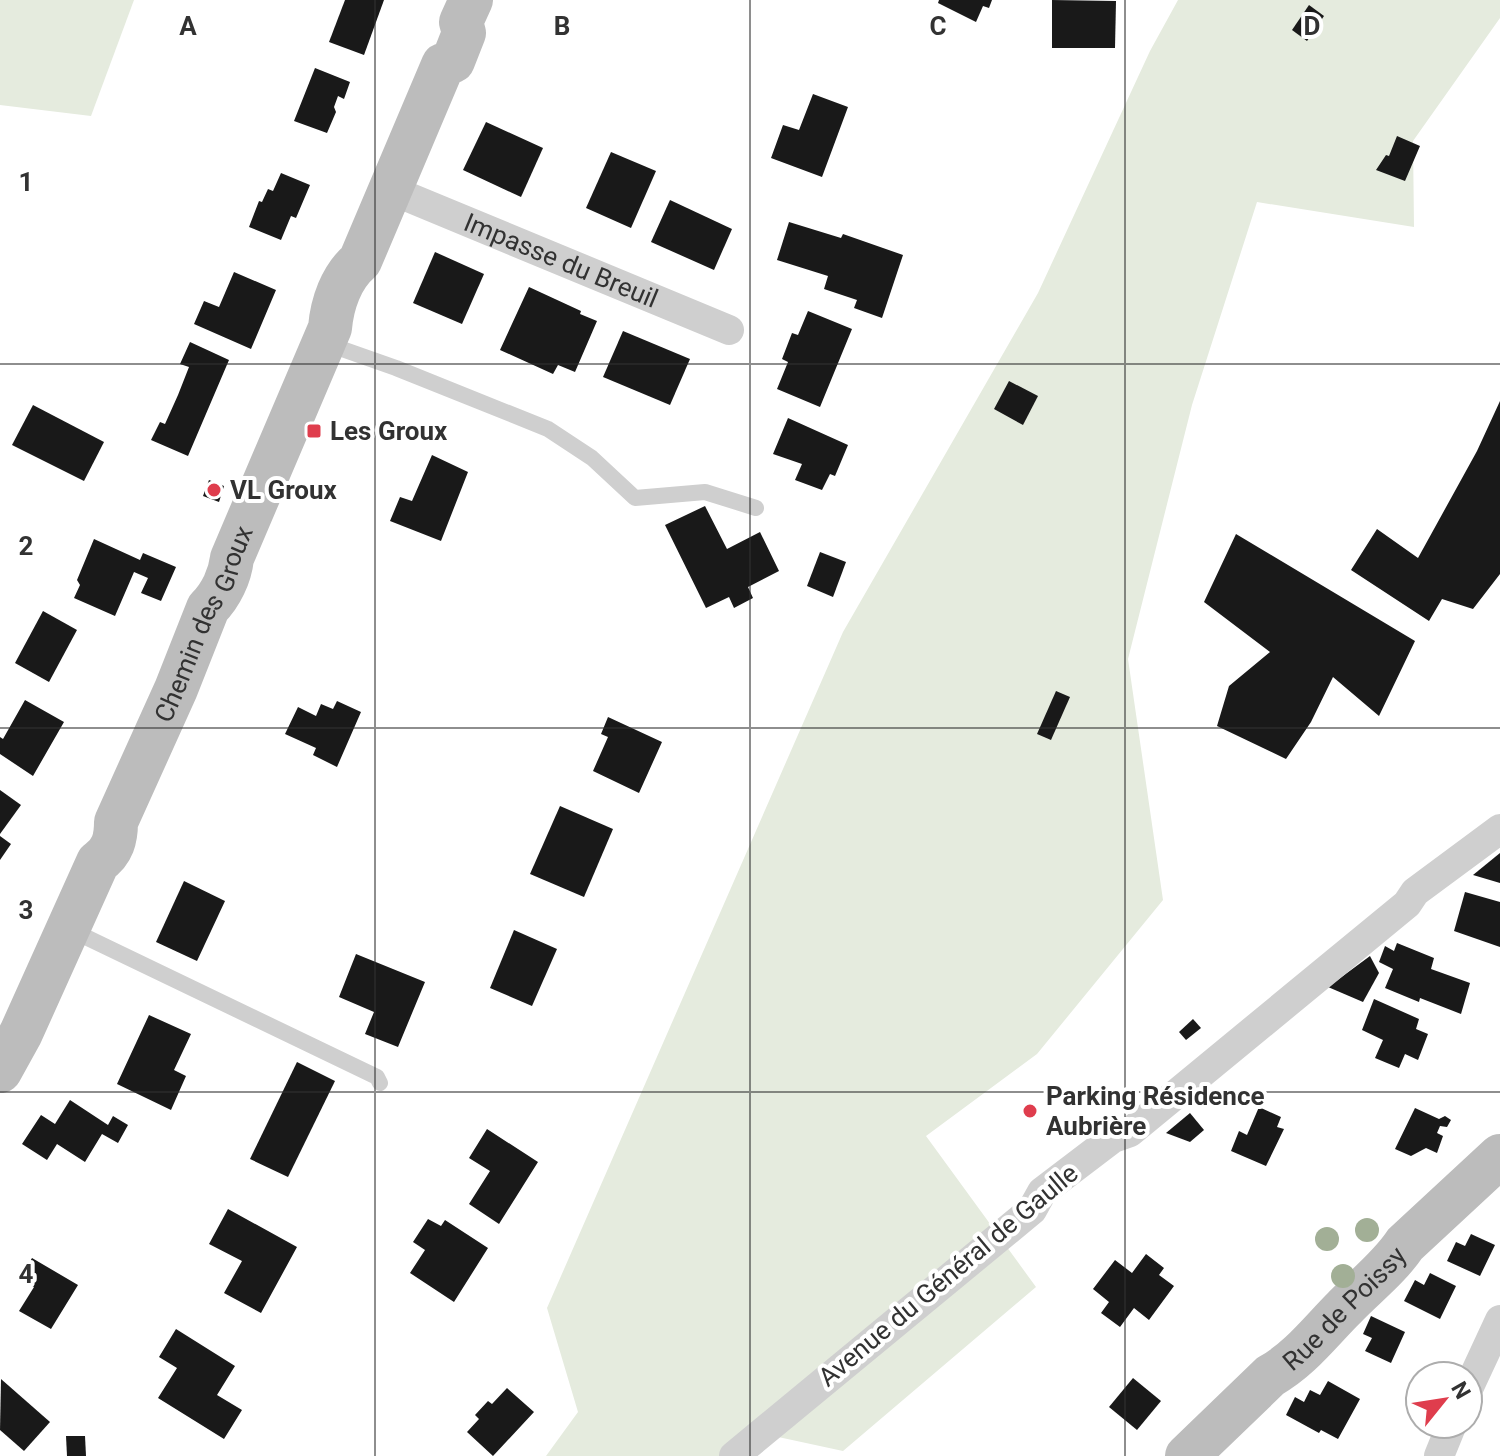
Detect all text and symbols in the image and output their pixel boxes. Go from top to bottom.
text: A [179,11,197,41]
text: B [554,11,570,41]
text: C [929,11,947,41]
text: D [1304,11,1320,41]
text: 1 [19,167,33,197]
street label: Impasse du Breuil [460,207,662,314]
place label: Les Groux [330,416,448,446]
marker: Les Groux [305,422,323,440]
place label: VL Groux [230,475,338,505]
marker: VL Groux [205,481,223,499]
street label: Chemin des Groux [148,521,259,727]
text: 2 [19,531,33,561]
text: 3 [19,895,33,925]
place label: Parking Résidence Aubrière [1046,1081,1265,1141]
marker: Parking Résidence Aubrière [1021,1102,1039,1120]
street label: Avenue du Général de Gaulle [812,1158,1084,1392]
street label: Rue de Poissy [1277,1241,1412,1377]
text: 4 [19,1259,34,1289]
north arrow [1404,1360,1484,1440]
text: N [1446,1377,1476,1403]

